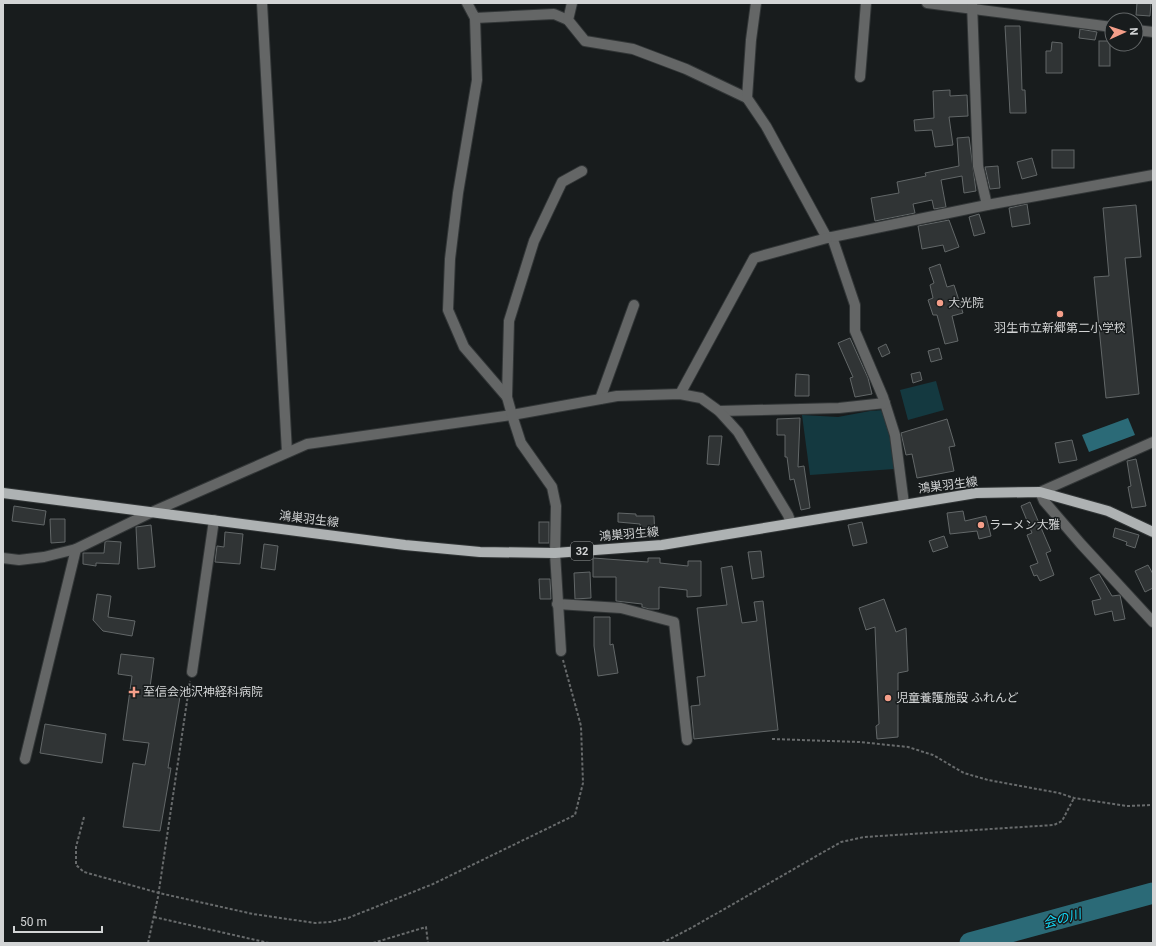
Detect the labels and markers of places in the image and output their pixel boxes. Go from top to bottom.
place label: 大光院 [948,296,984,310]
marker: 大光院 [935,298,945,308]
marker: 羽生市立新郷第二小学校 [1055,309,1065,319]
place label: 羽生市立新郷第二小学校 [994,321,1126,335]
place label: ラーメン大雅 [989,518,1061,532]
marker: ラーメン大雅 [976,520,986,530]
place label: 至信会池沢神経科病院 [143,685,263,699]
marker: 至信会池沢神経科病院 [128,686,140,698]
place label: 児童養護施設 ふれんど [896,691,1019,705]
marker: 児童養護施設 ふれんど [883,693,893,703]

